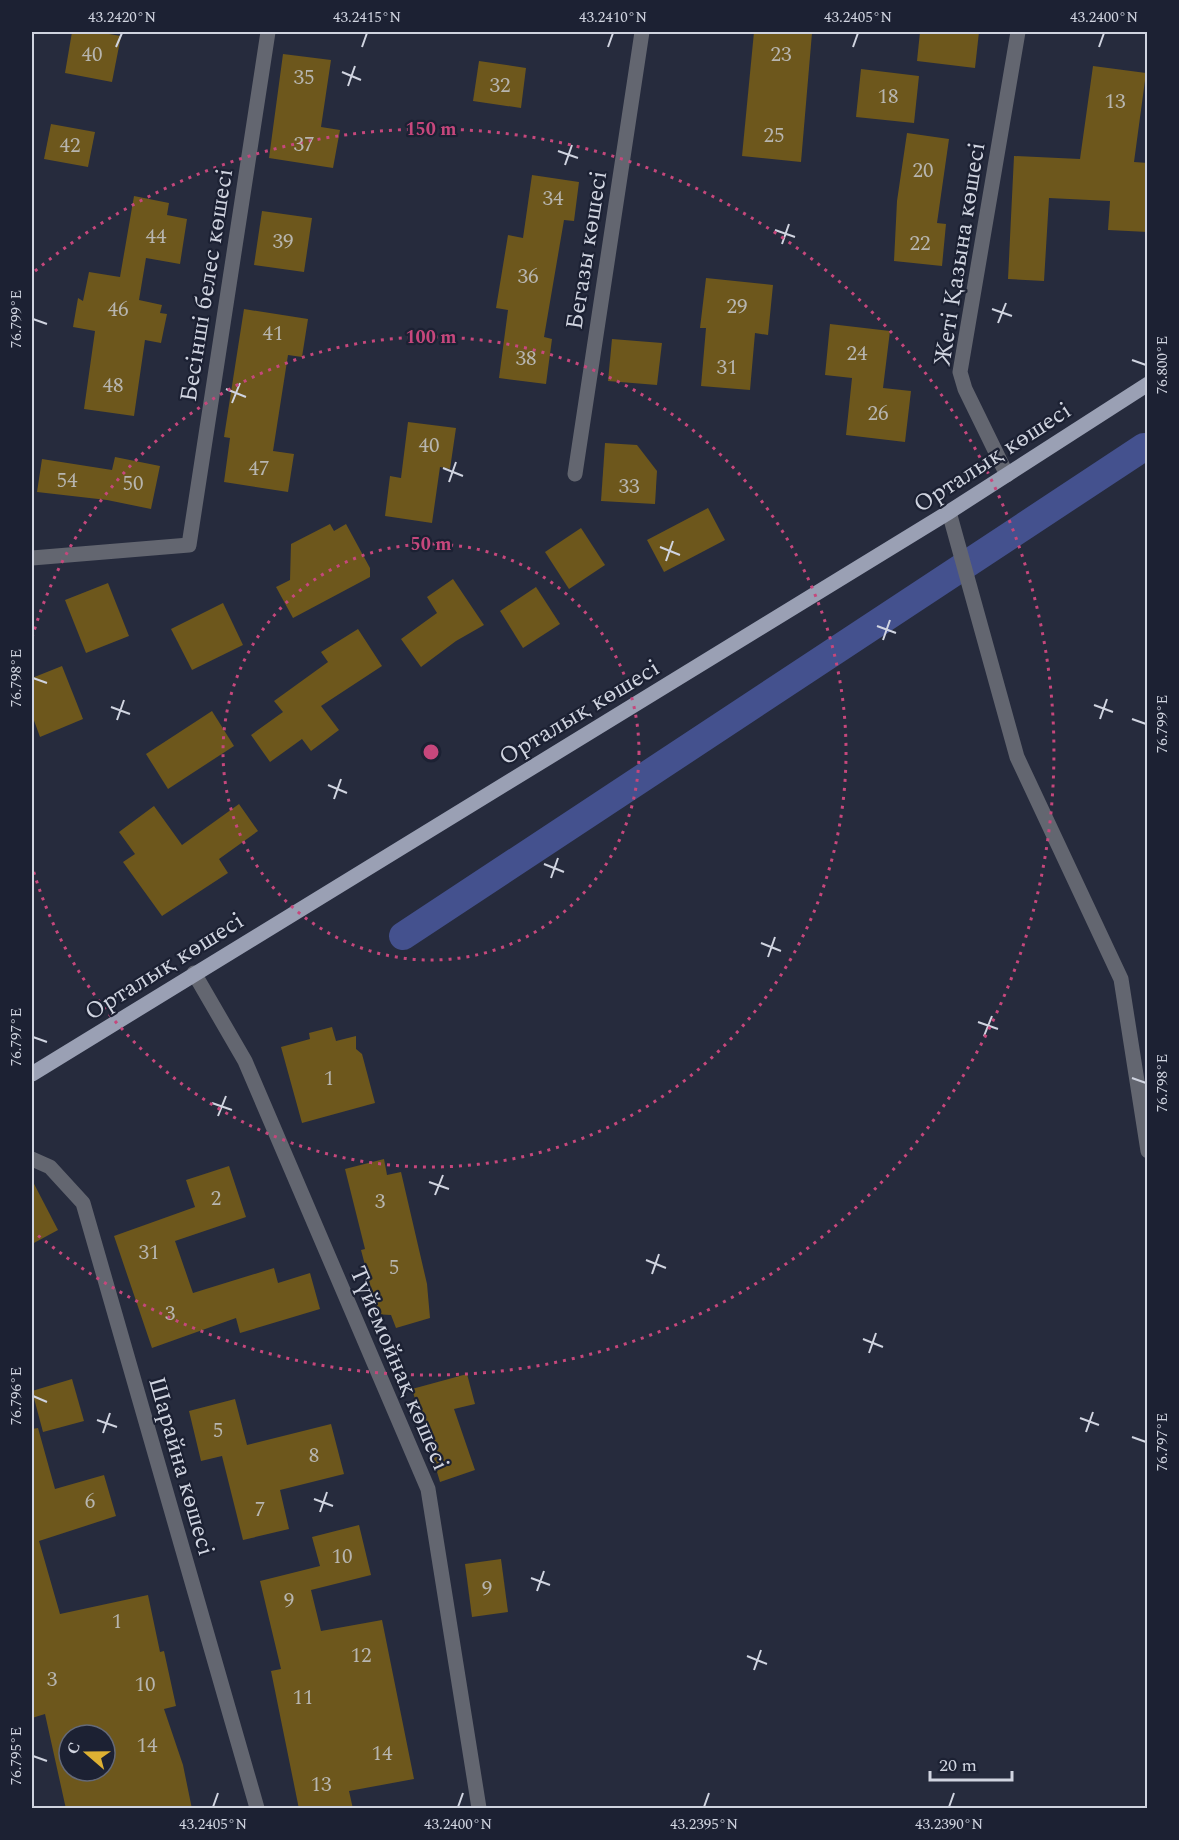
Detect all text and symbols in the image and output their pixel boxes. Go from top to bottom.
text: 43.2420°N [88,6,156,29]
text: 43.2415°N [333,6,401,29]
text: 43.2410°N [579,6,647,29]
text: 43.2405°N [824,6,892,29]
text: 43.2400°N [1070,6,1138,29]
house number: 40 [82,39,103,71]
house number: 23 [771,39,792,71]
house number: 35 [294,62,315,94]
house number: 32 [490,70,511,102]
house number: 18 [878,81,899,113]
house number: 13 [1105,86,1126,118]
text: 150 m [405,116,457,143]
house number: 25 [764,120,785,152]
house number: 37 [294,129,315,161]
house number: 42 [60,130,81,162]
street label: Жеті Қазына көшесі [925,140,995,369]
house number: 20 [913,155,934,187]
street label: Бесінші белес көшесі [171,166,243,405]
street label: Бегазы көшесі [557,168,617,332]
house number: 34 [543,183,564,215]
house number: 44 [146,221,167,253]
house number: 39 [273,226,294,258]
house number: 22 [910,228,931,260]
house number: 36 [518,261,539,293]
text: 76.799°E [5,290,28,348]
house number: 29 [727,291,748,323]
house number: 46 [108,294,129,326]
house number: 41 [263,318,284,350]
text: 100 m [405,324,457,351]
text: 76.800°E [1151,336,1174,394]
house number: 24 [847,338,868,370]
house number: 38 [516,343,537,375]
house number: 31 [717,352,738,384]
house number: 48 [103,370,124,402]
street label: Орталық көшесі [906,393,1079,523]
house number: 26 [868,398,889,430]
house number: 40 [419,430,440,462]
house number: 47 [249,453,270,485]
house number: 54 [57,465,78,497]
house number: 50 [123,468,144,500]
house number: 33 [619,471,640,503]
text: 50 m [411,531,451,558]
text: 76.798°E [5,649,28,707]
street label: Орталық көшесі [492,651,667,775]
text: 76.799°E [1151,695,1174,753]
centre of rings [421,742,441,762]
street label: Орталық көшесі [78,903,251,1030]
text: 76.797°E [5,1008,28,1066]
text: 76.798°E [1151,1054,1174,1112]
house number: 1 [324,1063,334,1095]
house number: 2 [211,1183,221,1215]
house number: 3 [375,1186,386,1218]
house number: 31 [139,1237,160,1269]
house number: 5 [389,1252,399,1284]
street label: Түйемойнақ көшесі [340,1261,458,1476]
house number: 3 [165,1298,176,1330]
text: 76.796°E [5,1367,28,1425]
street label: Шарайна көшесі [138,1373,224,1560]
text: 76.797°E [1151,1413,1174,1471]
house number: 5 [213,1415,223,1447]
house number: 8 [309,1440,319,1472]
house number: 6 [85,1486,95,1518]
house number: 7 [255,1494,265,1526]
house number: 10 [332,1541,353,1573]
house number: 9 [482,1573,492,1605]
house number: 9 [284,1585,294,1617]
house number: 1 [112,1606,122,1638]
house number: 12 [351,1640,372,1672]
house number: 3 [47,1664,58,1696]
house number: 10 [135,1669,156,1701]
house number: 11 [293,1682,314,1714]
north arrow [57,1723,117,1783]
text: 76.795°E [5,1727,28,1785]
house number: 14 [137,1730,158,1762]
house number: 14 [372,1738,393,1770]
text: С [61,1739,87,1758]
scale bar [930,1744,1012,1782]
text: 20 m [939,1752,977,1779]
house number: 13 [311,1769,332,1801]
text: 43.2405°N [179,1813,247,1836]
text: 43.2400°N [424,1813,492,1836]
text: 43.2395°N [670,1813,738,1836]
text: 43.2390°N [915,1813,983,1836]

